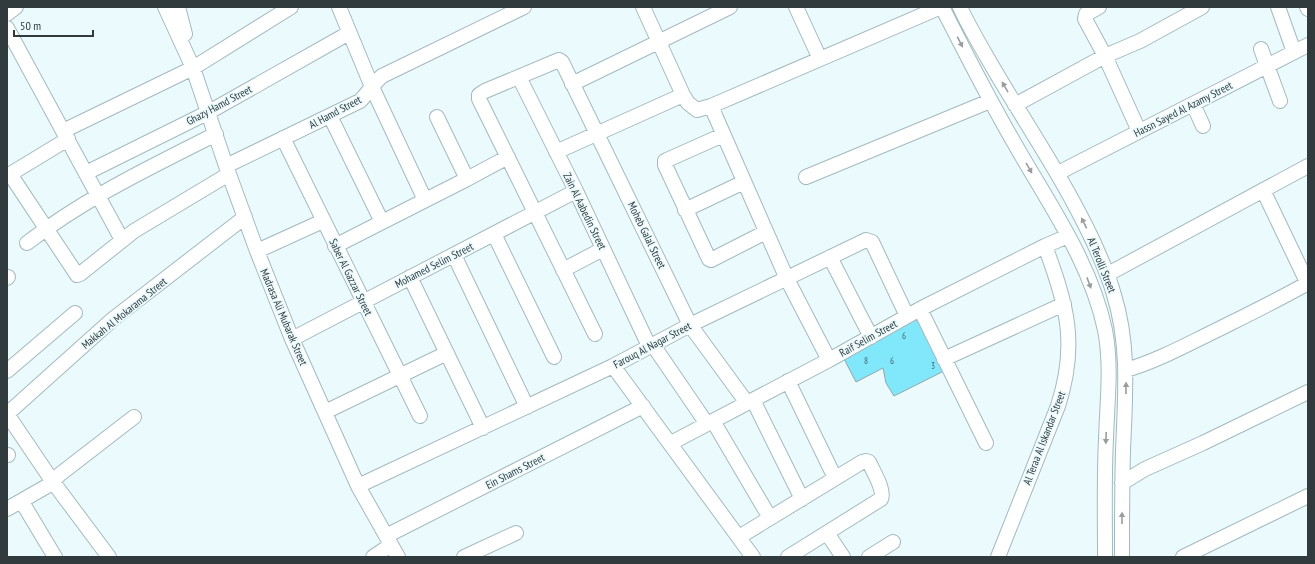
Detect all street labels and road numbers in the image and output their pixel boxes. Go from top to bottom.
street label: Hassn Sayed Al Azamy Street [1131,78,1235,140]
street label: Ghazy Hamd Street [184,82,254,128]
street label: Al Hamd Street [306,92,364,132]
street label: Zain Al Aabedin Street [560,170,610,252]
street label: Moheb Galal Street [625,199,669,271]
street label: Al Terolli Street [1085,235,1119,295]
street label: Saber Al Gazzar Street [326,236,376,318]
street label: Mohamed Selim Street [392,239,476,291]
street label: Madrasa Ali Mubarak Street [257,267,311,367]
street label: Makkah Al Mokarama Street [78,274,170,352]
street label: Raif Selim Street [837,316,899,360]
street label: Farouq Al Nagar Street [611,319,693,371]
street label: Al Teraa Al Iskandar Street [1020,389,1068,487]
street label: Ein Shams Street [483,450,547,492]

